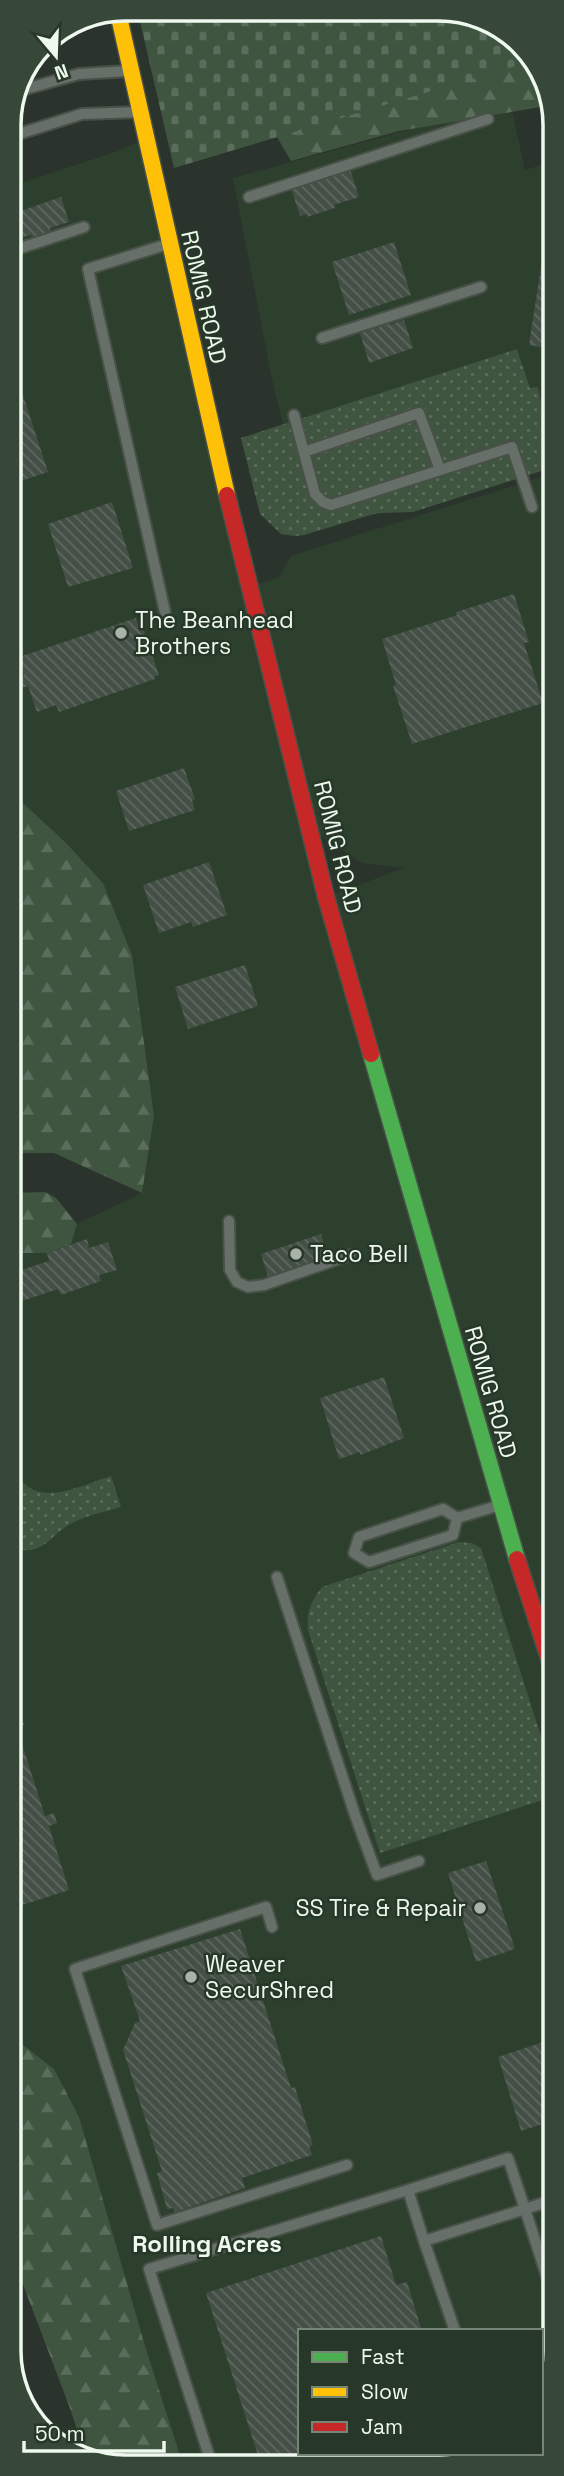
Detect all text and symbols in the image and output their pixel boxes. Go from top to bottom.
north arrow [21,21,91,91]
text: N [51,58,71,85]
street label: ROMIG ROAD [174,227,234,367]
place label: The Beanhead Brothers [135,605,294,661]
marker: The Beanhead Brothers [113,625,129,641]
street label: ROMIG ROAD [307,777,369,917]
place label: Taco Bell [310,1239,408,1269]
marker: Taco Bell [288,1246,304,1262]
street label: ROMIG ROAD [458,1323,524,1461]
place label: SS Tire & Repair [295,1893,466,1923]
marker: SS Tire & Repair [472,1900,488,1916]
place label: Weaver SecurShred [205,1949,334,2005]
marker: Weaver SecurShred [183,1969,199,1985]
district label: Rolling Acres [132,2228,282,2259]
legend [298,2329,543,2455]
text: Fast [361,2343,405,2370]
text: Slow [361,2378,409,2405]
scale bar [24,2410,164,2454]
text: Jam [361,2413,403,2440]
text: 50 m [35,2420,85,2447]

